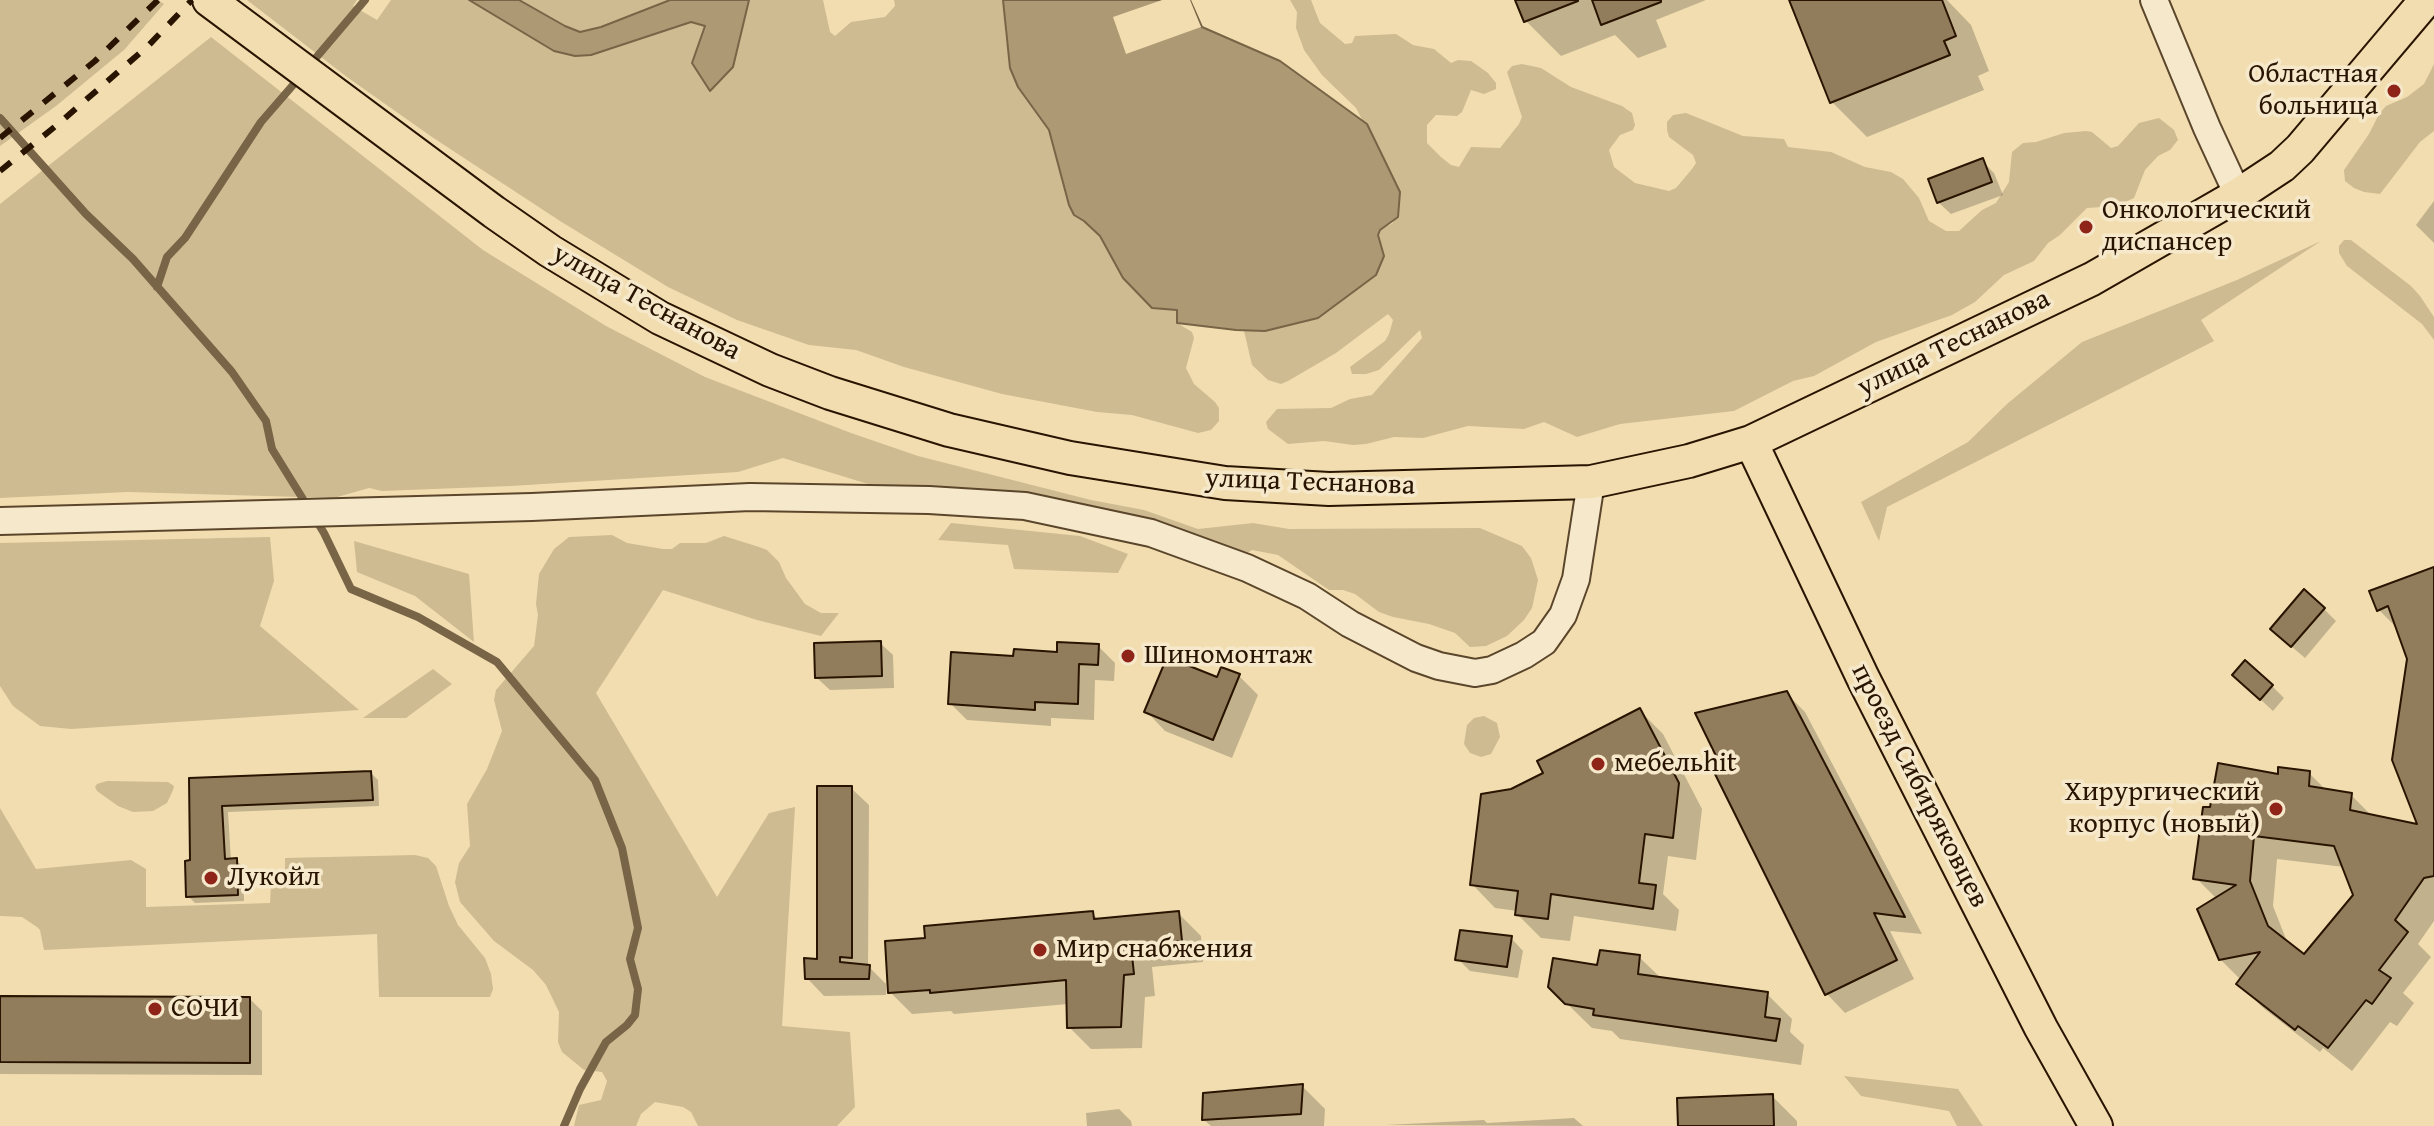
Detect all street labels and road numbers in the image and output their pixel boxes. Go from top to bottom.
street label: улица Теснанова [546,237,746,369]
street label: улица Теснанова [1852,283,2056,405]
street label: улица Теснанова [1204,463,1416,503]
street label: проезд Сибиряковцев [1843,658,1995,914]

